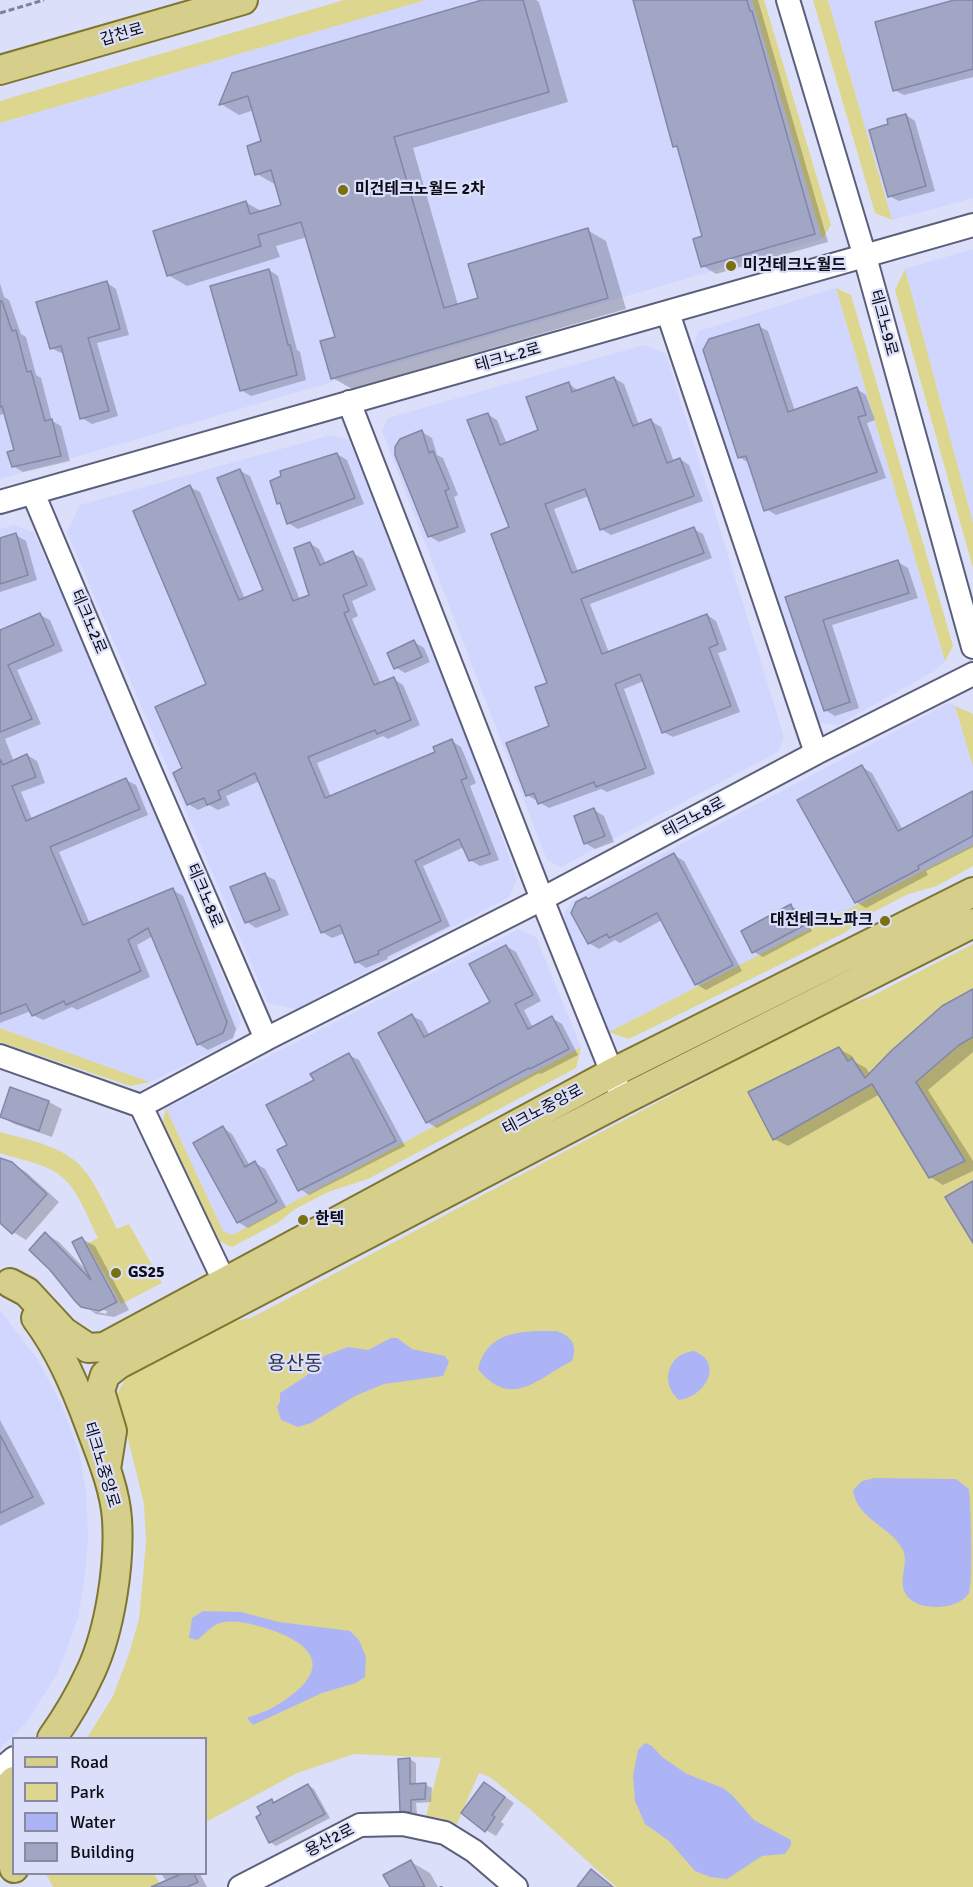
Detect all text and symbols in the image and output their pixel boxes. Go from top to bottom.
street label: 갑천로 [98,20,146,50]
place label: 미건테크노월드 2차 [355,180,485,200]
marker: 미건테크노월드 2차 [336,183,350,197]
place label: 미건테크노월드 [743,256,846,276]
marker: 미건테크노월드 [724,259,738,273]
street label: 테크노9로 [865,288,901,358]
street label: 테크노2로 [473,339,543,377]
street label: 테크노2로 [66,587,110,657]
street label: 테크노8로 [660,794,728,842]
street label: 테크노8로 [182,861,226,931]
place label: 대전테크노파크 [770,911,873,931]
marker: 대전테크노파크 [878,914,892,928]
street label: 테크노중앙로 [500,1081,586,1139]
place label: 한텍 [315,1210,344,1230]
marker: 한텍 [296,1213,310,1227]
place label: GS25 [128,1263,165,1283]
marker: GS25 [109,1266,123,1280]
district label: 용산동 [267,1353,323,1377]
street label: 테크노중앙로 [79,1420,123,1510]
legend [12,1737,207,1875]
text: Road [70,1751,109,1773]
text: Park [70,1781,105,1803]
text: Water [70,1811,115,1833]
street label: 용산2로 [302,1820,358,1862]
text: Building [70,1841,134,1863]

